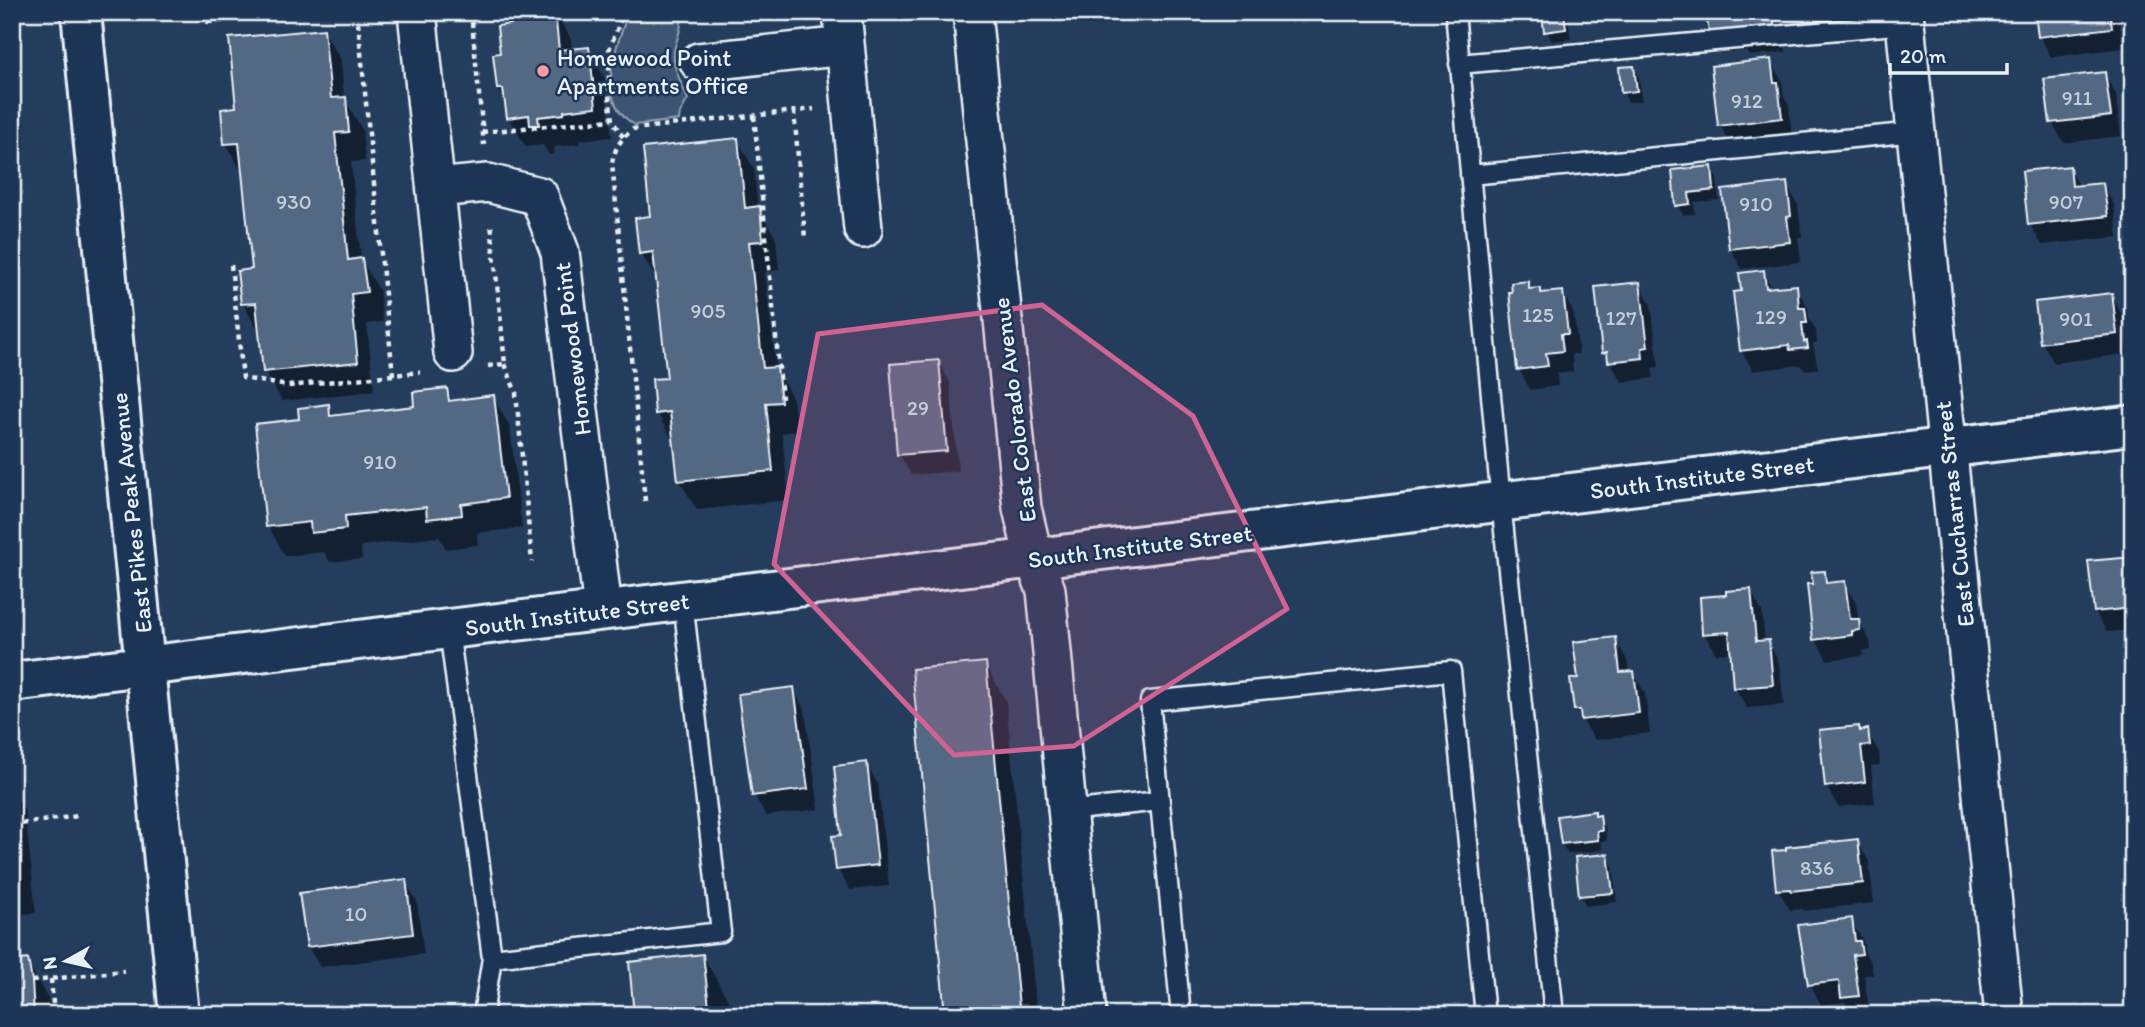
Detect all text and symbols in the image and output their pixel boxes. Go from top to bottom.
scale bar [1890,32,2007,76]
place label: Homewood Point Apartments Office [557,43,749,100]
text: 20 m [1900,43,1947,68]
marker: Homewood Point Apartments Office [535,63,551,79]
house number: 911 [2062,85,2092,110]
house number: 912 [1731,88,1763,113]
house number: 930 [276,189,312,214]
house number: 907 [2049,189,2083,214]
house number: 910 [1739,191,1773,216]
street label: Homewood Point [547,261,597,437]
street label: East Colorado Avenue [986,296,1042,524]
house number: 905 [691,298,725,323]
house number: 125 [1522,302,1554,327]
house number: 129 [1755,304,1787,329]
house number: 127 [1605,305,1637,330]
house number: 901 [2059,306,2093,331]
street label: East Pikes Peak Avenue [104,391,158,635]
house number: 29 [907,395,929,420]
street label: East Cucharras Street [1928,400,1980,628]
house number: 910 [363,449,397,474]
street label: South Institute Street [1588,449,1816,505]
street label: South Institute Street [1026,518,1254,574]
street label: South Institute Street [463,586,691,642]
house number: 836 [1800,855,1834,880]
house number: 10 [345,901,367,926]
north arrow [32,926,102,996]
text: N [37,955,62,971]

